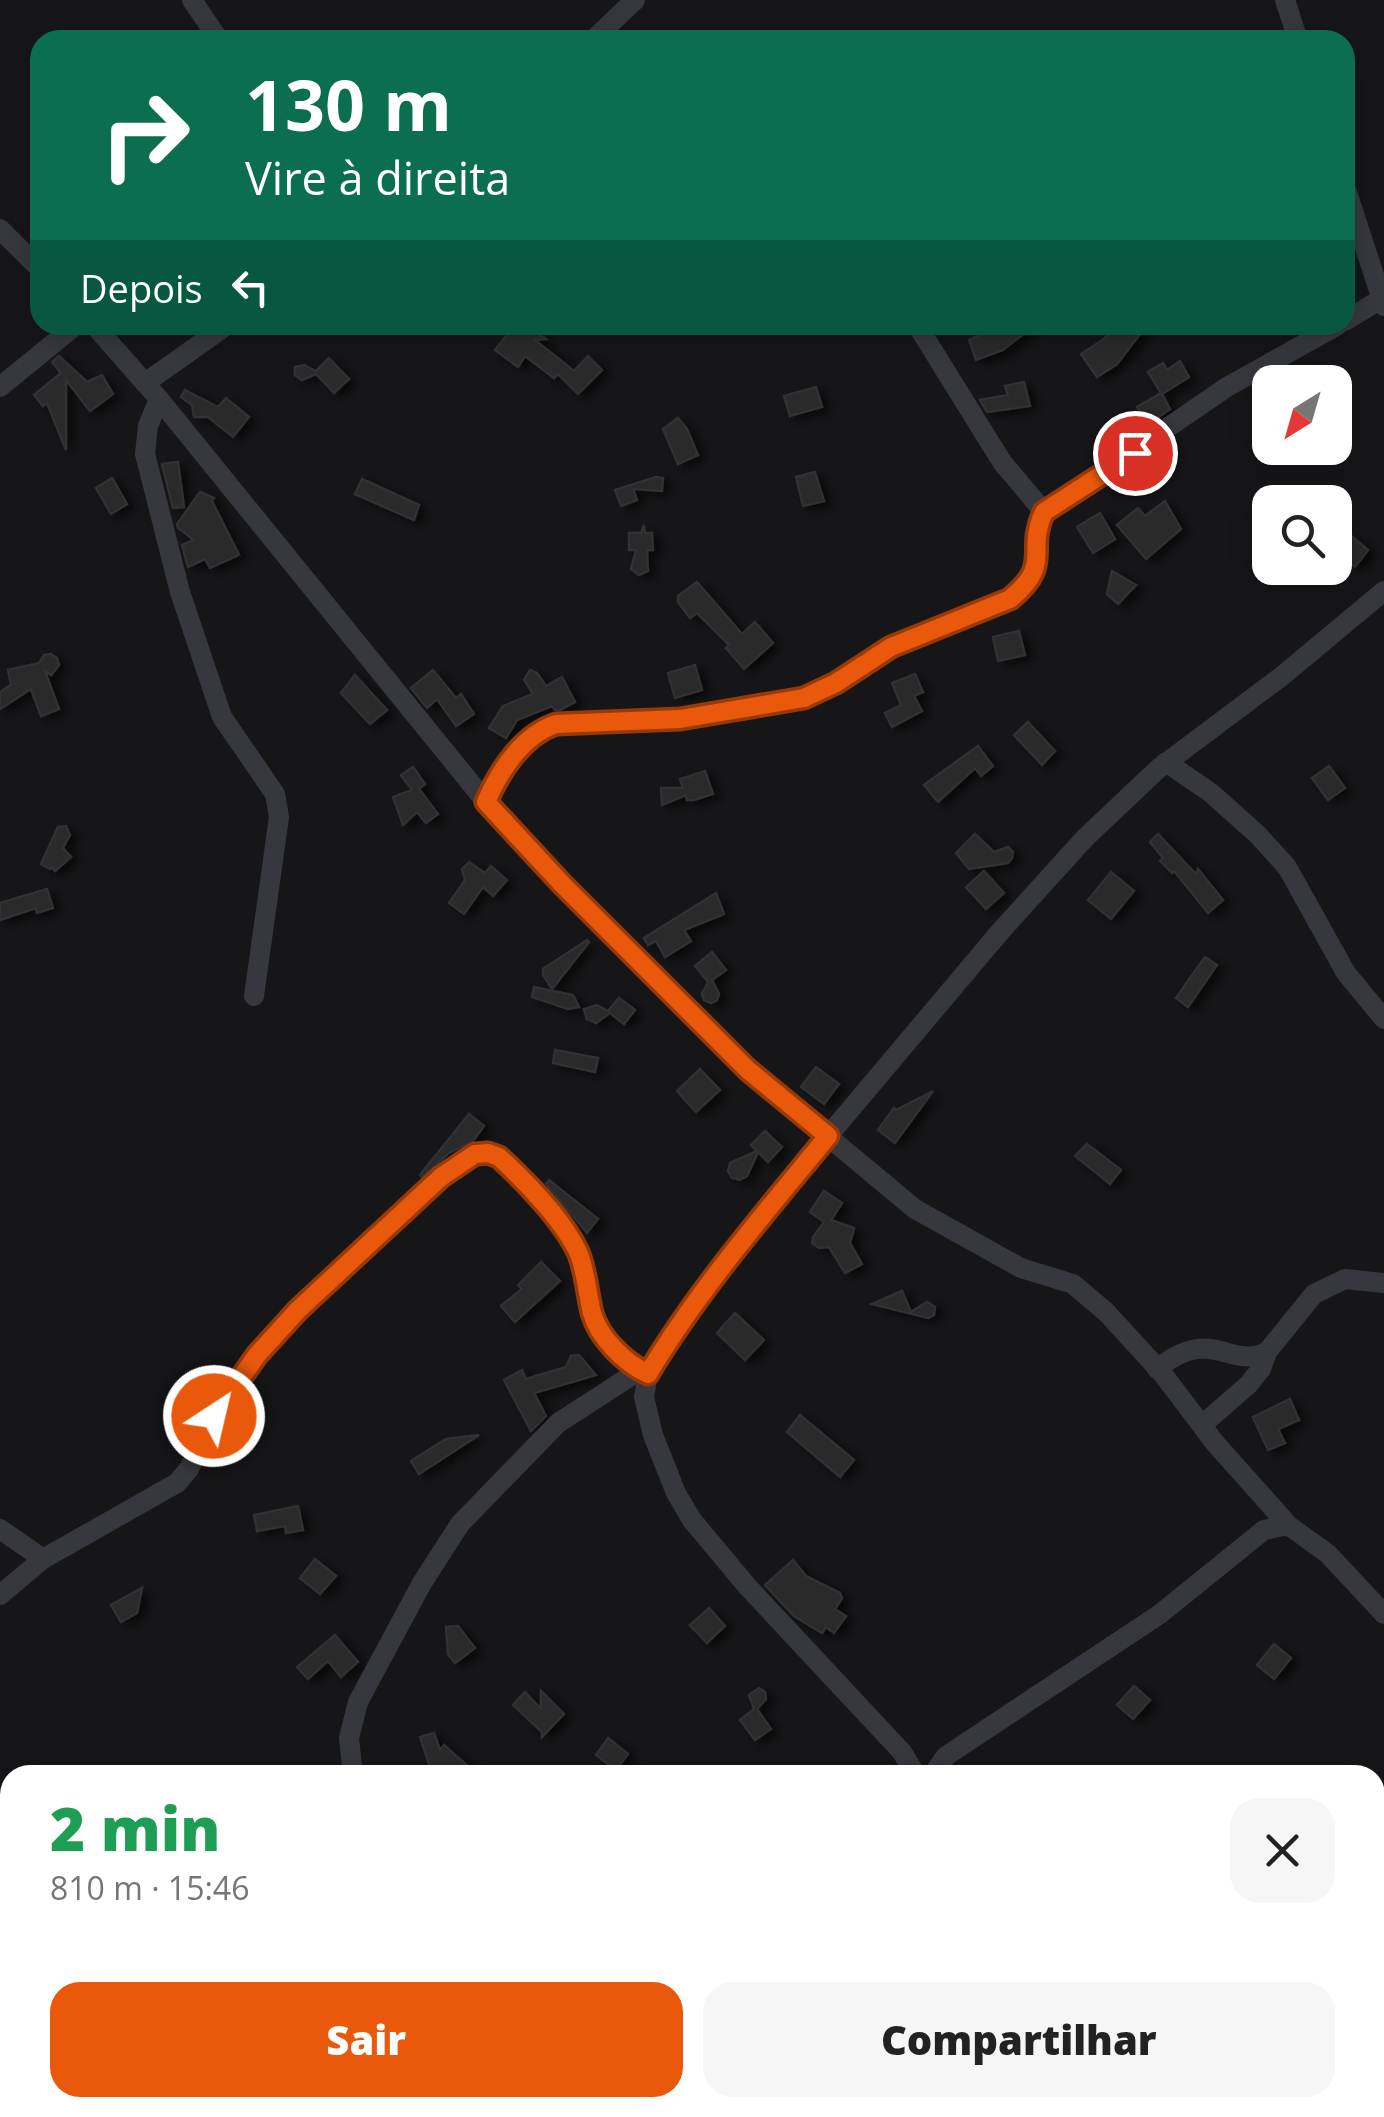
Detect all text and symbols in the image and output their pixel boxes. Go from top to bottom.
text: 130 m [245,56,452,152]
icon: right [80,70,210,200]
text: Vire à direita [245,147,510,208]
icon: left [223,260,278,315]
text: Depois [80,262,203,314]
north arrow [1252,365,1352,465]
map controls [1252,365,1352,585]
pin [1093,411,1178,496]
icon: arrive [1108,426,1163,481]
button: search [1252,485,1352,585]
position arrow [162,1364,266,1468]
text: 2 min [50,1787,220,1869]
button: close [1230,1798,1335,1903]
text: 810 m · 15:46 [50,1866,249,1909]
button: Sair [50,1982,683,2097]
button: Compartilhar [703,1982,1335,2097]

